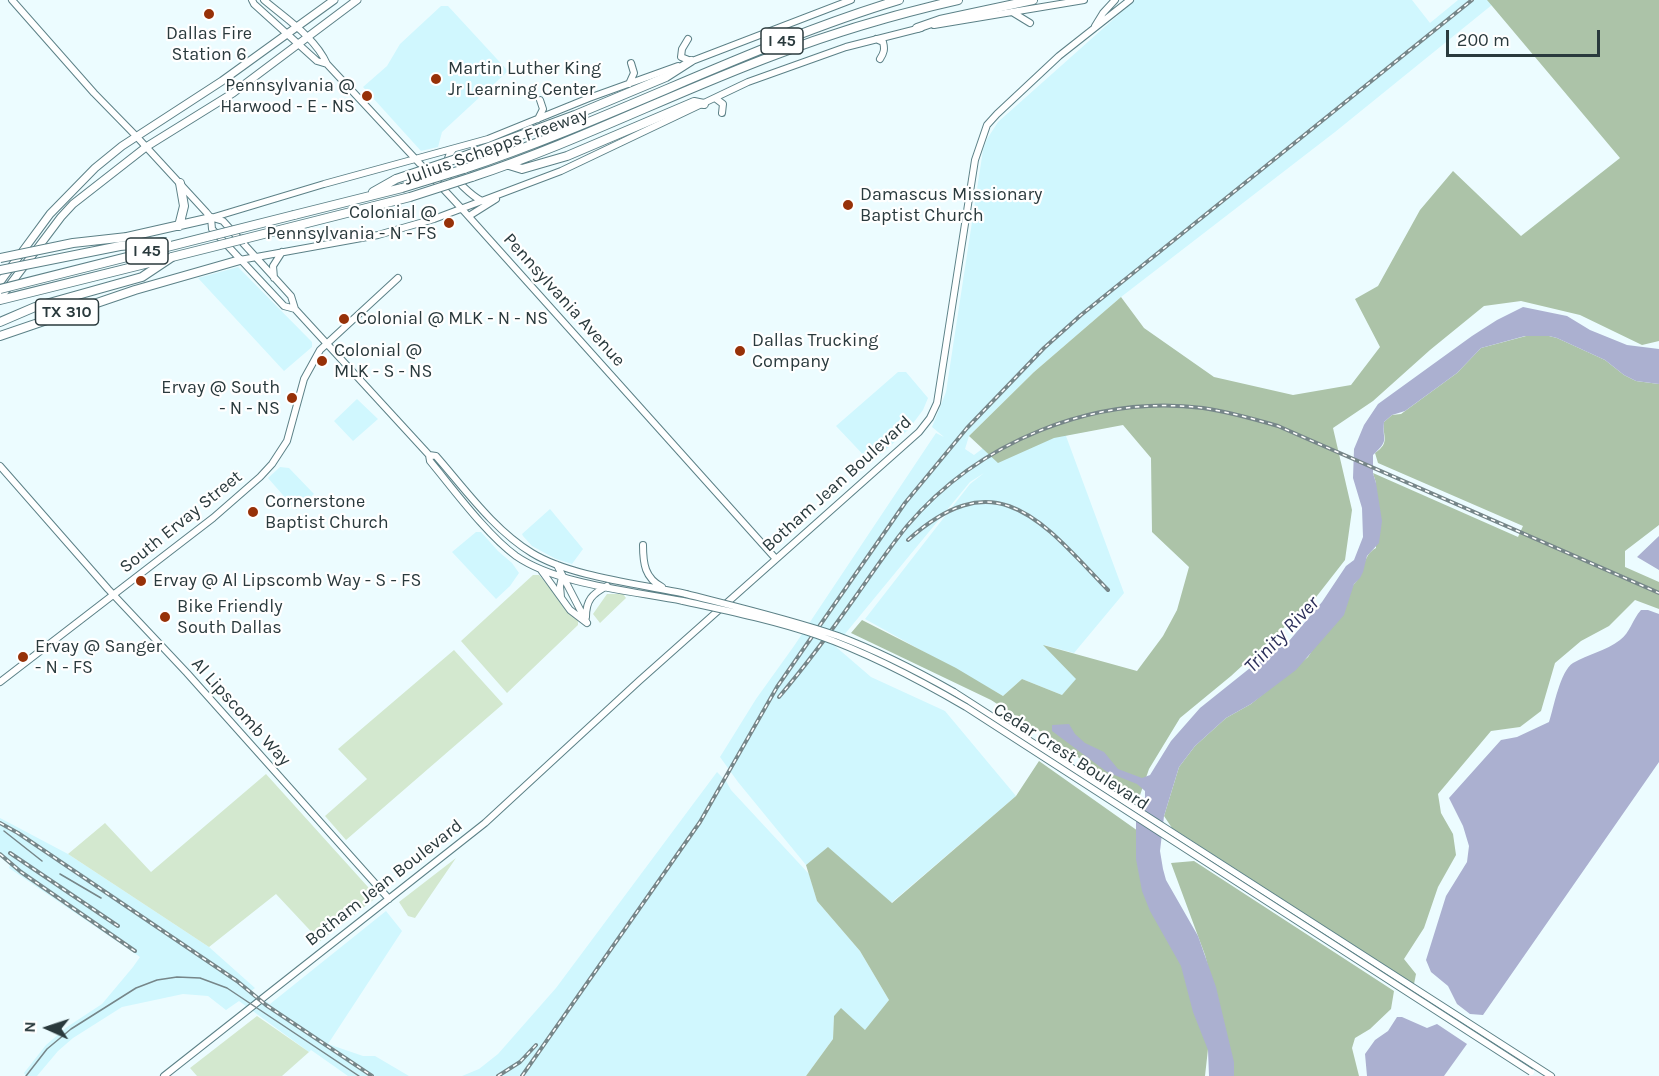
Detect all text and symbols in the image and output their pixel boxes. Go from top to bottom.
marker: Dallas Fire Station 6 [202,7,216,21]
scale bar [1449,18,1604,56]
place label: Dallas Fire Station 6 [166,23,252,66]
road number: I 45 [761,28,803,54]
text: 200 m [1457,29,1510,51]
place label: Martin Luther King Jr Learning Center [448,58,601,100]
marker: Martin Luther King Jr Learning Center [429,72,443,86]
place label: Pennsylvania @ Harwood - E - NS [220,75,355,118]
marker: Pennsylvania @ Harwood - E - NS [360,89,374,103]
street label: Julius Schepps Freeway [401,104,591,190]
place label: Damascus Missionary Baptist Church [860,184,1042,226]
marker: Damascus Missionary Baptist Church [841,198,855,212]
place label: Colonial @ Pennsylvania - N - FS [266,202,437,244]
marker: Colonial @ Pennsylvania - N - FS [442,216,456,230]
street label: Pennsylvania Avenue [498,229,630,371]
road number: I 45 [126,238,168,264]
road number: TX 310 [36,299,98,325]
place label: Colonial @ MLK - N - NS [356,308,548,330]
marker: Colonial @ MLK - N - NS [337,312,351,326]
place label: Dallas Trucking Company [752,330,878,372]
place label: Colonial @ MLK - S - NS [334,340,432,382]
marker: Dallas Trucking Company [733,344,747,358]
marker: Colonial @ MLK - S - NS [315,354,329,368]
place label: Ervay @ South - N - NS [161,377,280,420]
marker: Ervay @ South - N - NS [285,391,299,405]
street label: Botham Jean Boulevard [758,411,916,557]
street label: South Ervay Street [115,466,247,578]
place label: Cornerstone Baptist Church [265,491,389,534]
marker: Cornerstone Baptist Church [246,505,260,519]
place label: Ervay @ Al Lipscomb Way - S - FS [153,570,421,592]
marker: Ervay @ Al Lipscomb Way - S - FS [134,574,148,588]
water label: Trinity River [1239,592,1325,678]
place label: Bike Friendly South Dallas [177,596,283,638]
marker: Bike Friendly South Dallas [158,610,172,624]
place label: Ervay @ Sanger - N - FS [35,636,162,678]
marker: Ervay @ Sanger - N - FS [16,650,30,664]
street label: Al Lipscomb Way [187,653,295,771]
street label: Cedar Crest Boulevard [989,699,1153,815]
street label: Botham Jean Boulevard [301,815,467,951]
north arrow [18,998,78,1058]
text: N [20,1021,39,1033]

